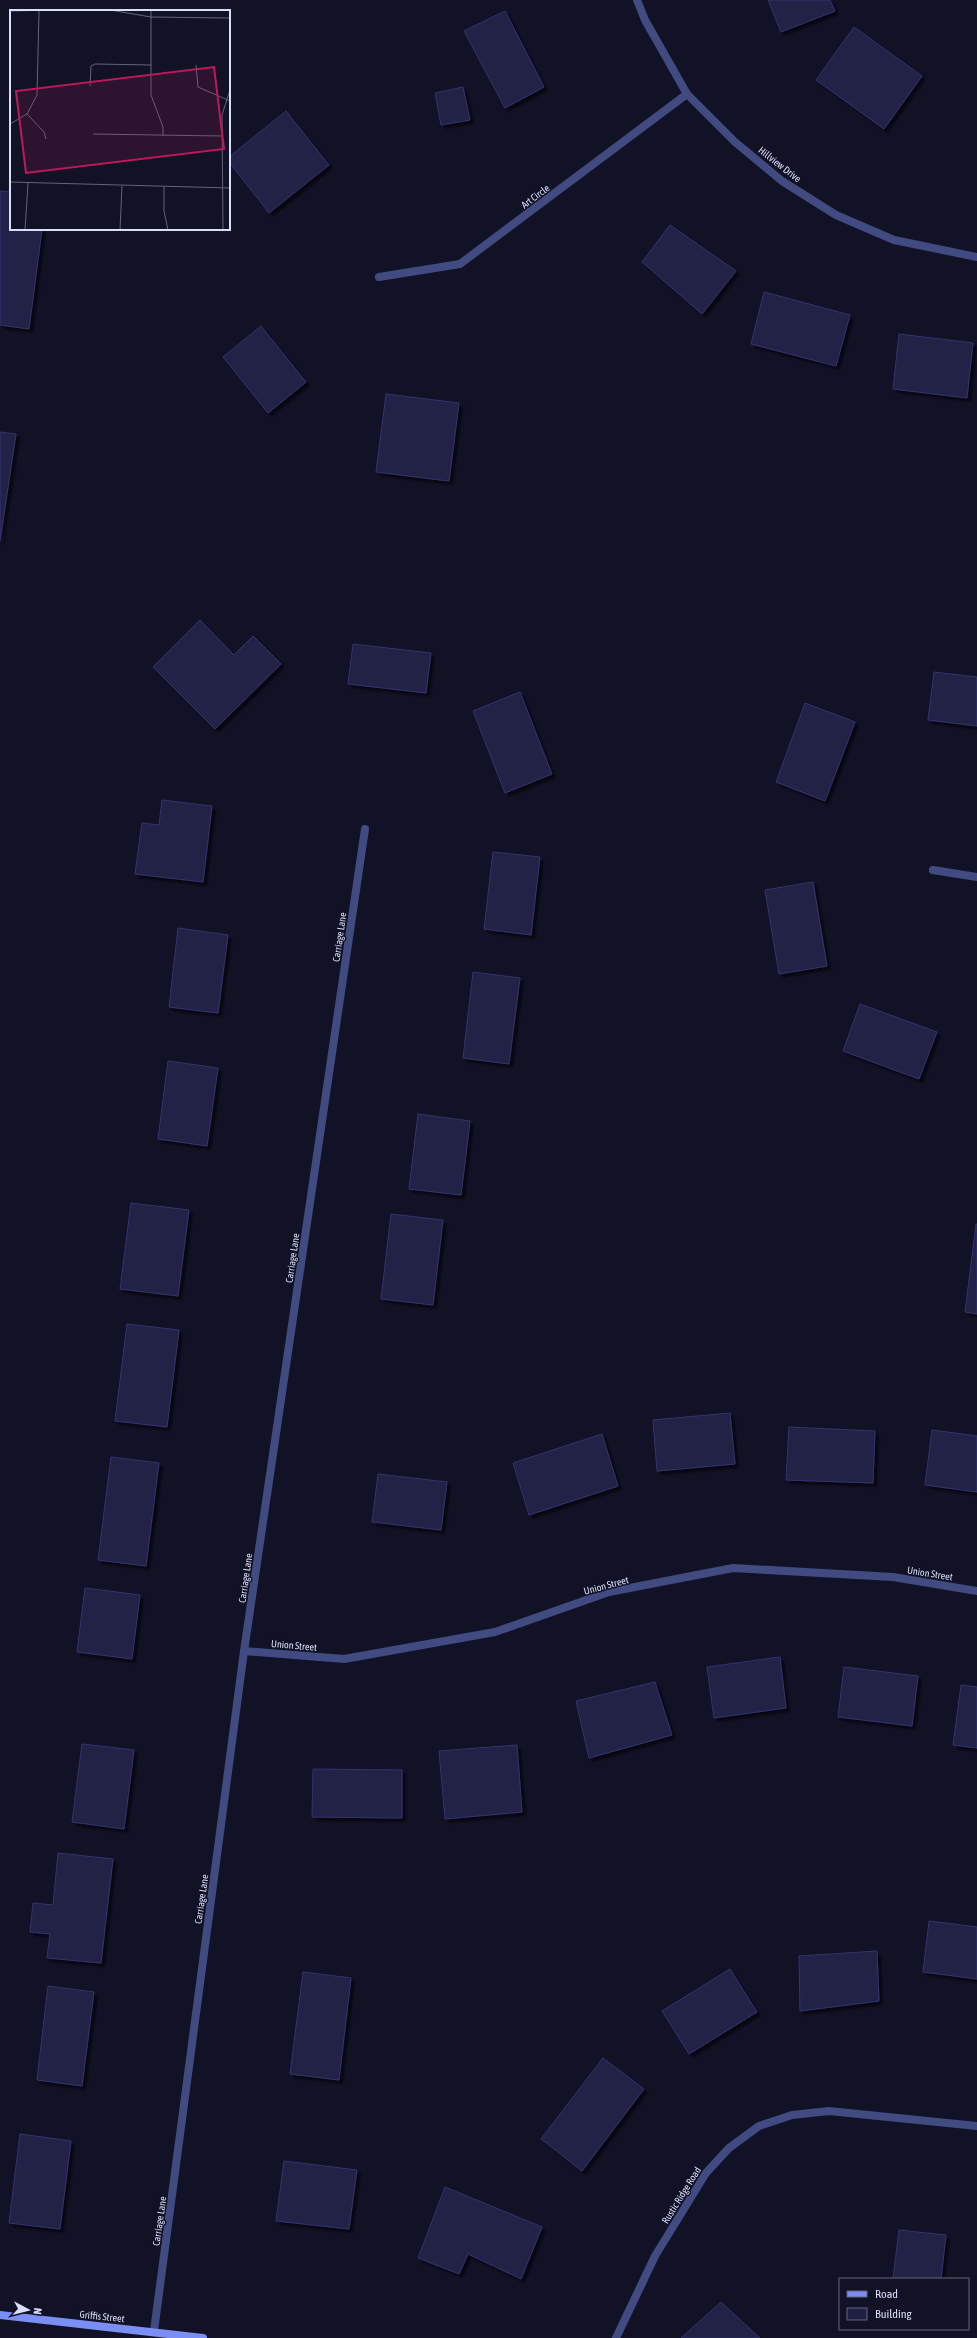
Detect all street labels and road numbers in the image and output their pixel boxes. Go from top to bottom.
street label: Hillview Drive [756,144,804,185]
street label: Art Circle [519,182,552,211]
street label: Carriage Lane [331,911,348,963]
street label: Carriage Lane [284,1232,301,1284]
street label: Carriage Lane [237,1552,254,1604]
street label: Union Street [906,1564,954,1583]
street label: Union Street [583,1574,630,1597]
street label: Union Street [271,1638,317,1653]
street label: Carriage Lane [193,1873,210,1925]
street label: Rustic Ridge Road [660,2165,703,2226]
street label: Carriage Lane [151,2195,168,2247]
street label: Griffis Street [79,2309,125,2324]

